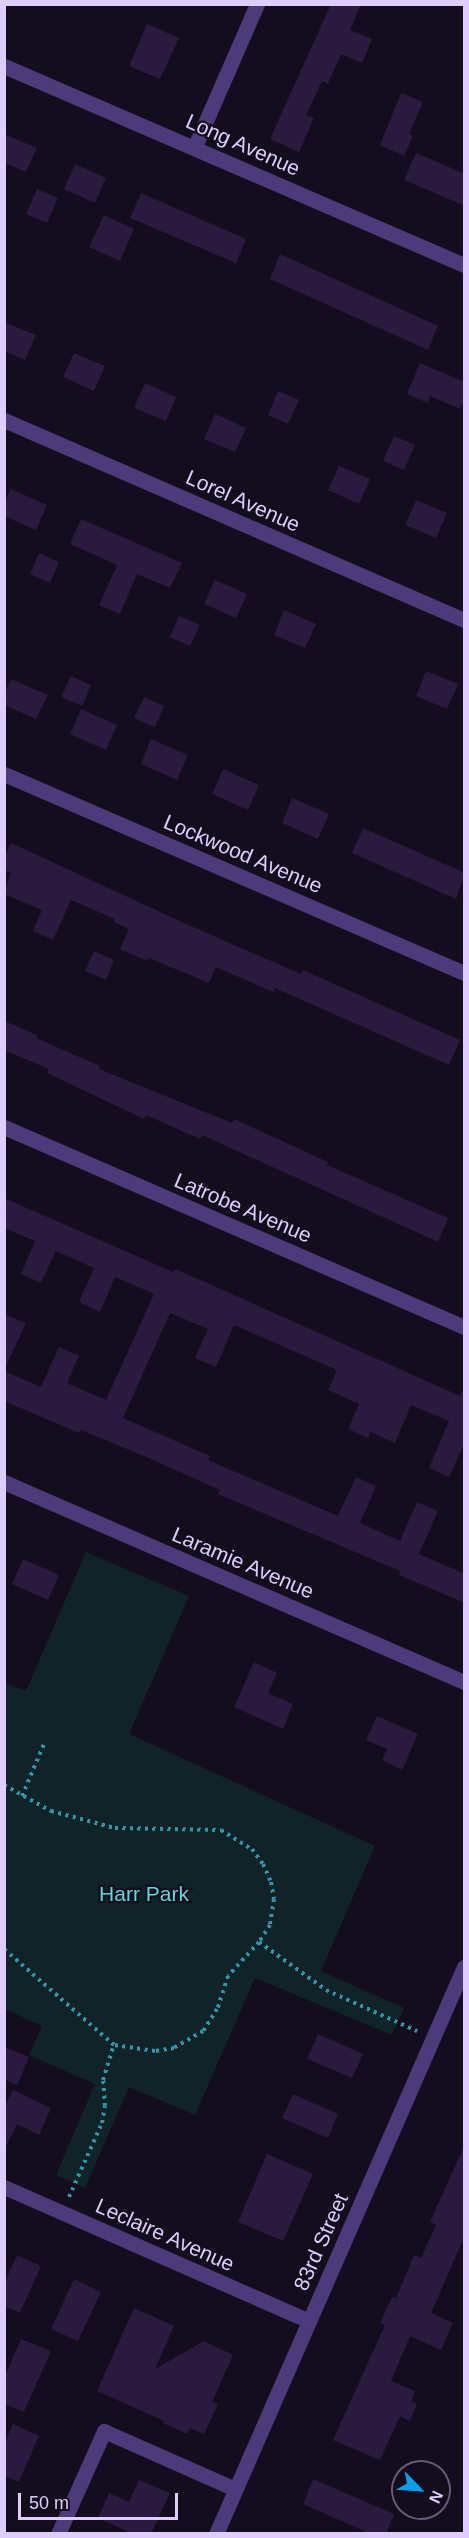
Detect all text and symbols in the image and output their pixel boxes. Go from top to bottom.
street label: Long Avenue [182,108,304,182]
street label: Lorel Avenue [182,464,304,538]
street label: Lockwood Avenue [159,809,327,899]
street label: Latrobe Avenue [170,1168,316,1248]
street label: Laramie Avenue [168,1522,318,1604]
park label: Harr Park [99,1881,189,1907]
street label: 83rd Street [288,2189,354,2295]
street label: Leclaire Avenue [91,2193,239,2277]
north arrow [391,2460,451,2520]
scale bar [21,2481,182,2519]
text: N [426,2488,446,2506]
text: 50 m [29,2493,69,2513]

